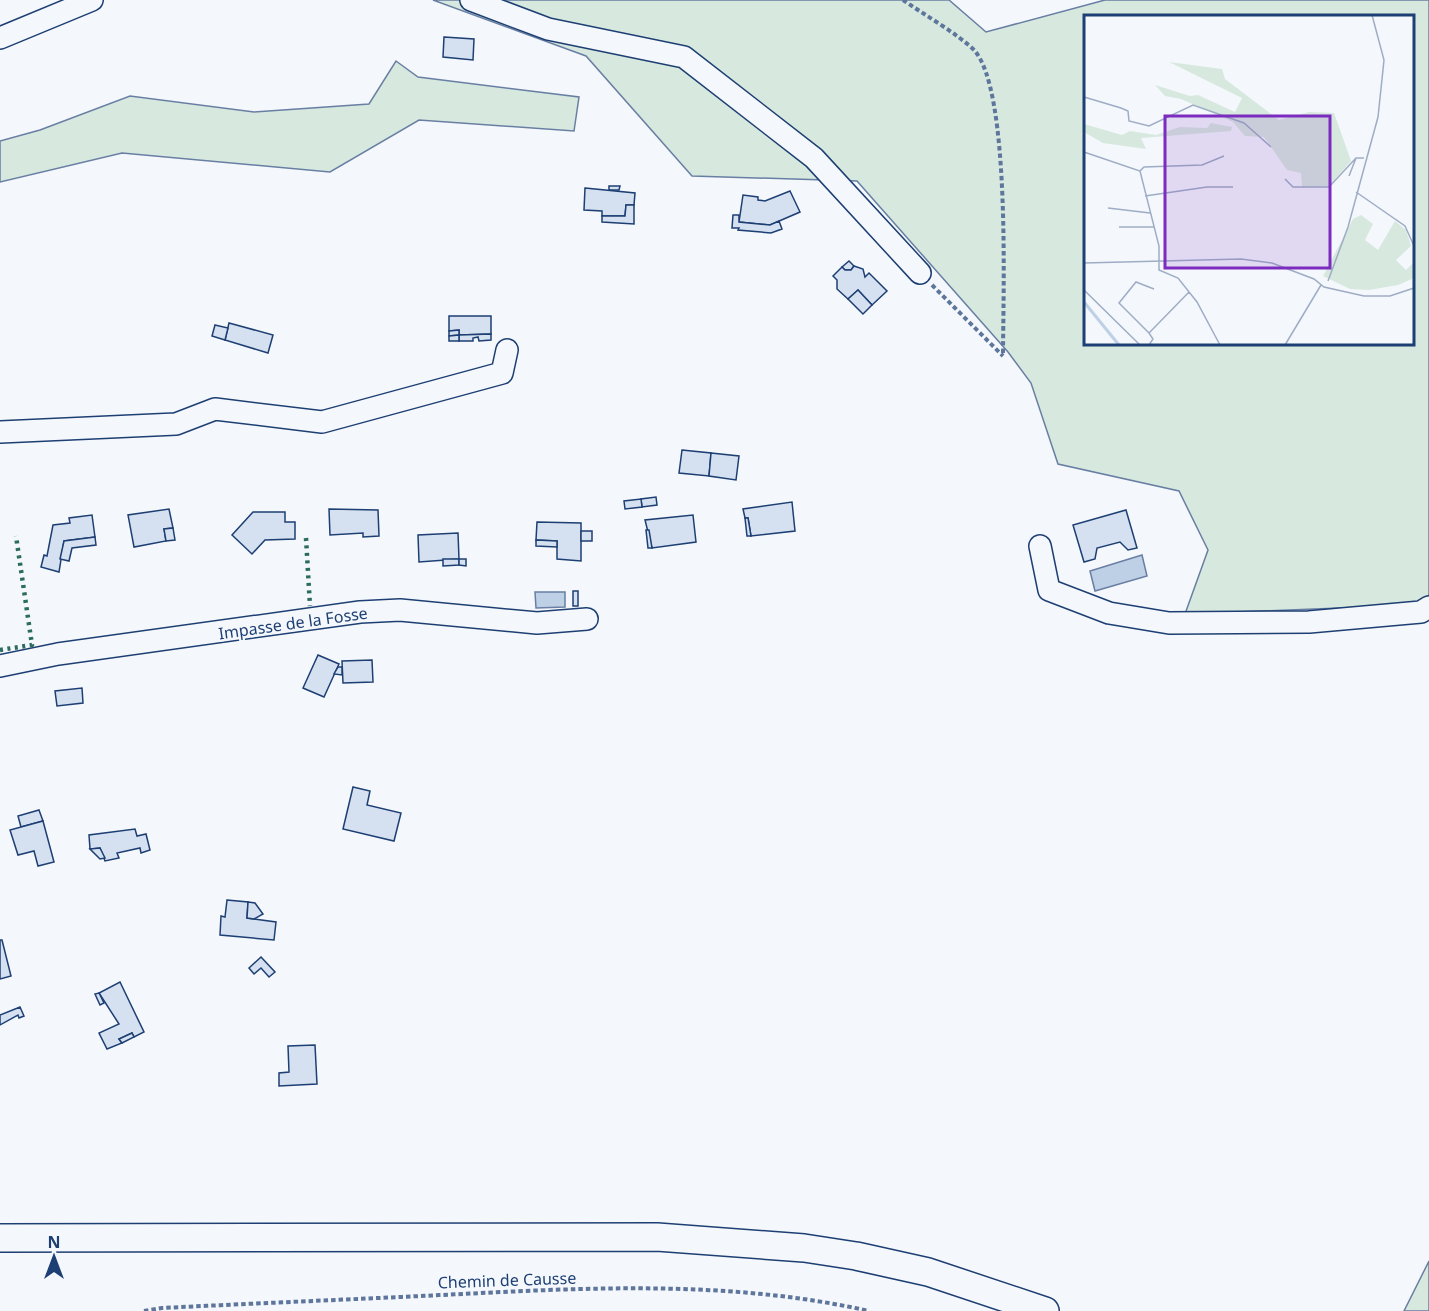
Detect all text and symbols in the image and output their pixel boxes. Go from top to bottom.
inset map [1084,15,1414,345]
street label: Impasse de la Fosse [217,602,369,644]
north arrow [24,1227,84,1287]
text: N [47,1231,61,1253]
street label: Chemin de Causse [437,1267,577,1293]

